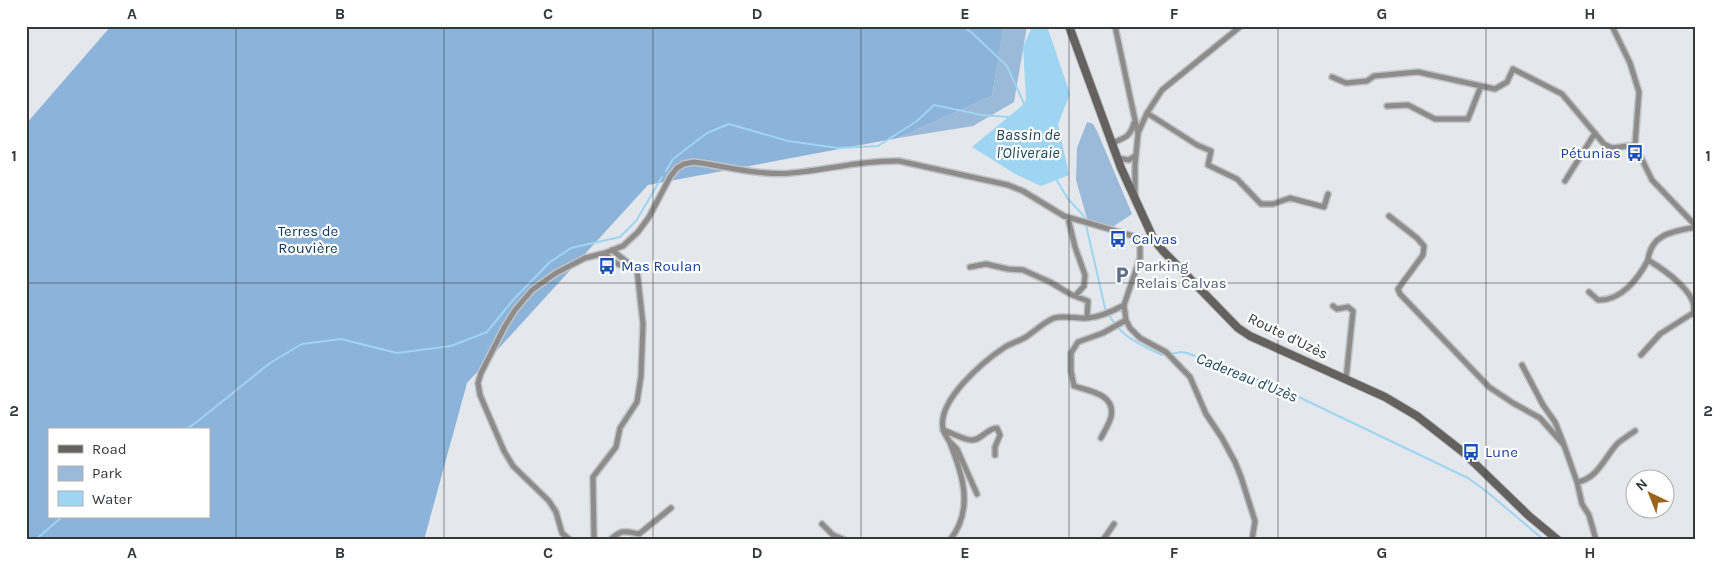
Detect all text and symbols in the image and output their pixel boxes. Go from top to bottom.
text: A [127,4,137,23]
text: B [335,4,345,23]
text: C [543,4,553,23]
text: D [752,4,763,23]
text: E [960,4,970,23]
text: F [1170,4,1179,23]
text: G [1377,4,1387,23]
text: H [1584,4,1596,23]
water label: Bassin de l'Oliveraie [996,125,1061,162]
bus stop icon: Pétunias [1625,143,1645,163]
place label: Pétunias [1561,144,1621,162]
text: 1 [11,146,17,165]
text: 1 [1705,146,1711,165]
park label: Terres de Rouvière [278,222,338,257]
bus stop icon: Calvas [1108,229,1128,249]
place label: Calvas [1132,230,1177,248]
bus stop icon: Mas Roulan [597,256,617,276]
place label: Mas Roulan [621,257,701,275]
place label: Parking Relais Calvas [1136,257,1227,292]
parking icon: Parking Relais Calvas [1112,265,1132,285]
street label: Route d'Uzès [1245,309,1331,363]
water label: Cadereau d'Uzès [1194,348,1301,406]
text: 2 [9,401,19,420]
text: 2 [1703,401,1713,420]
legend [48,428,210,518]
text: Road [92,440,127,458]
bus stop icon: Lune [1461,442,1481,462]
place label: Lune [1485,443,1518,461]
text: Park [92,464,122,482]
north arrow [1624,468,1674,518]
text: N [1632,475,1651,495]
text: Water [92,490,133,508]
text: A [127,543,137,562]
text: B [335,543,345,562]
text: C [543,543,553,562]
text: D [752,543,763,562]
text: E [960,543,970,562]
text: F [1170,543,1179,562]
text: G [1377,543,1387,562]
text: H [1584,543,1596,562]

